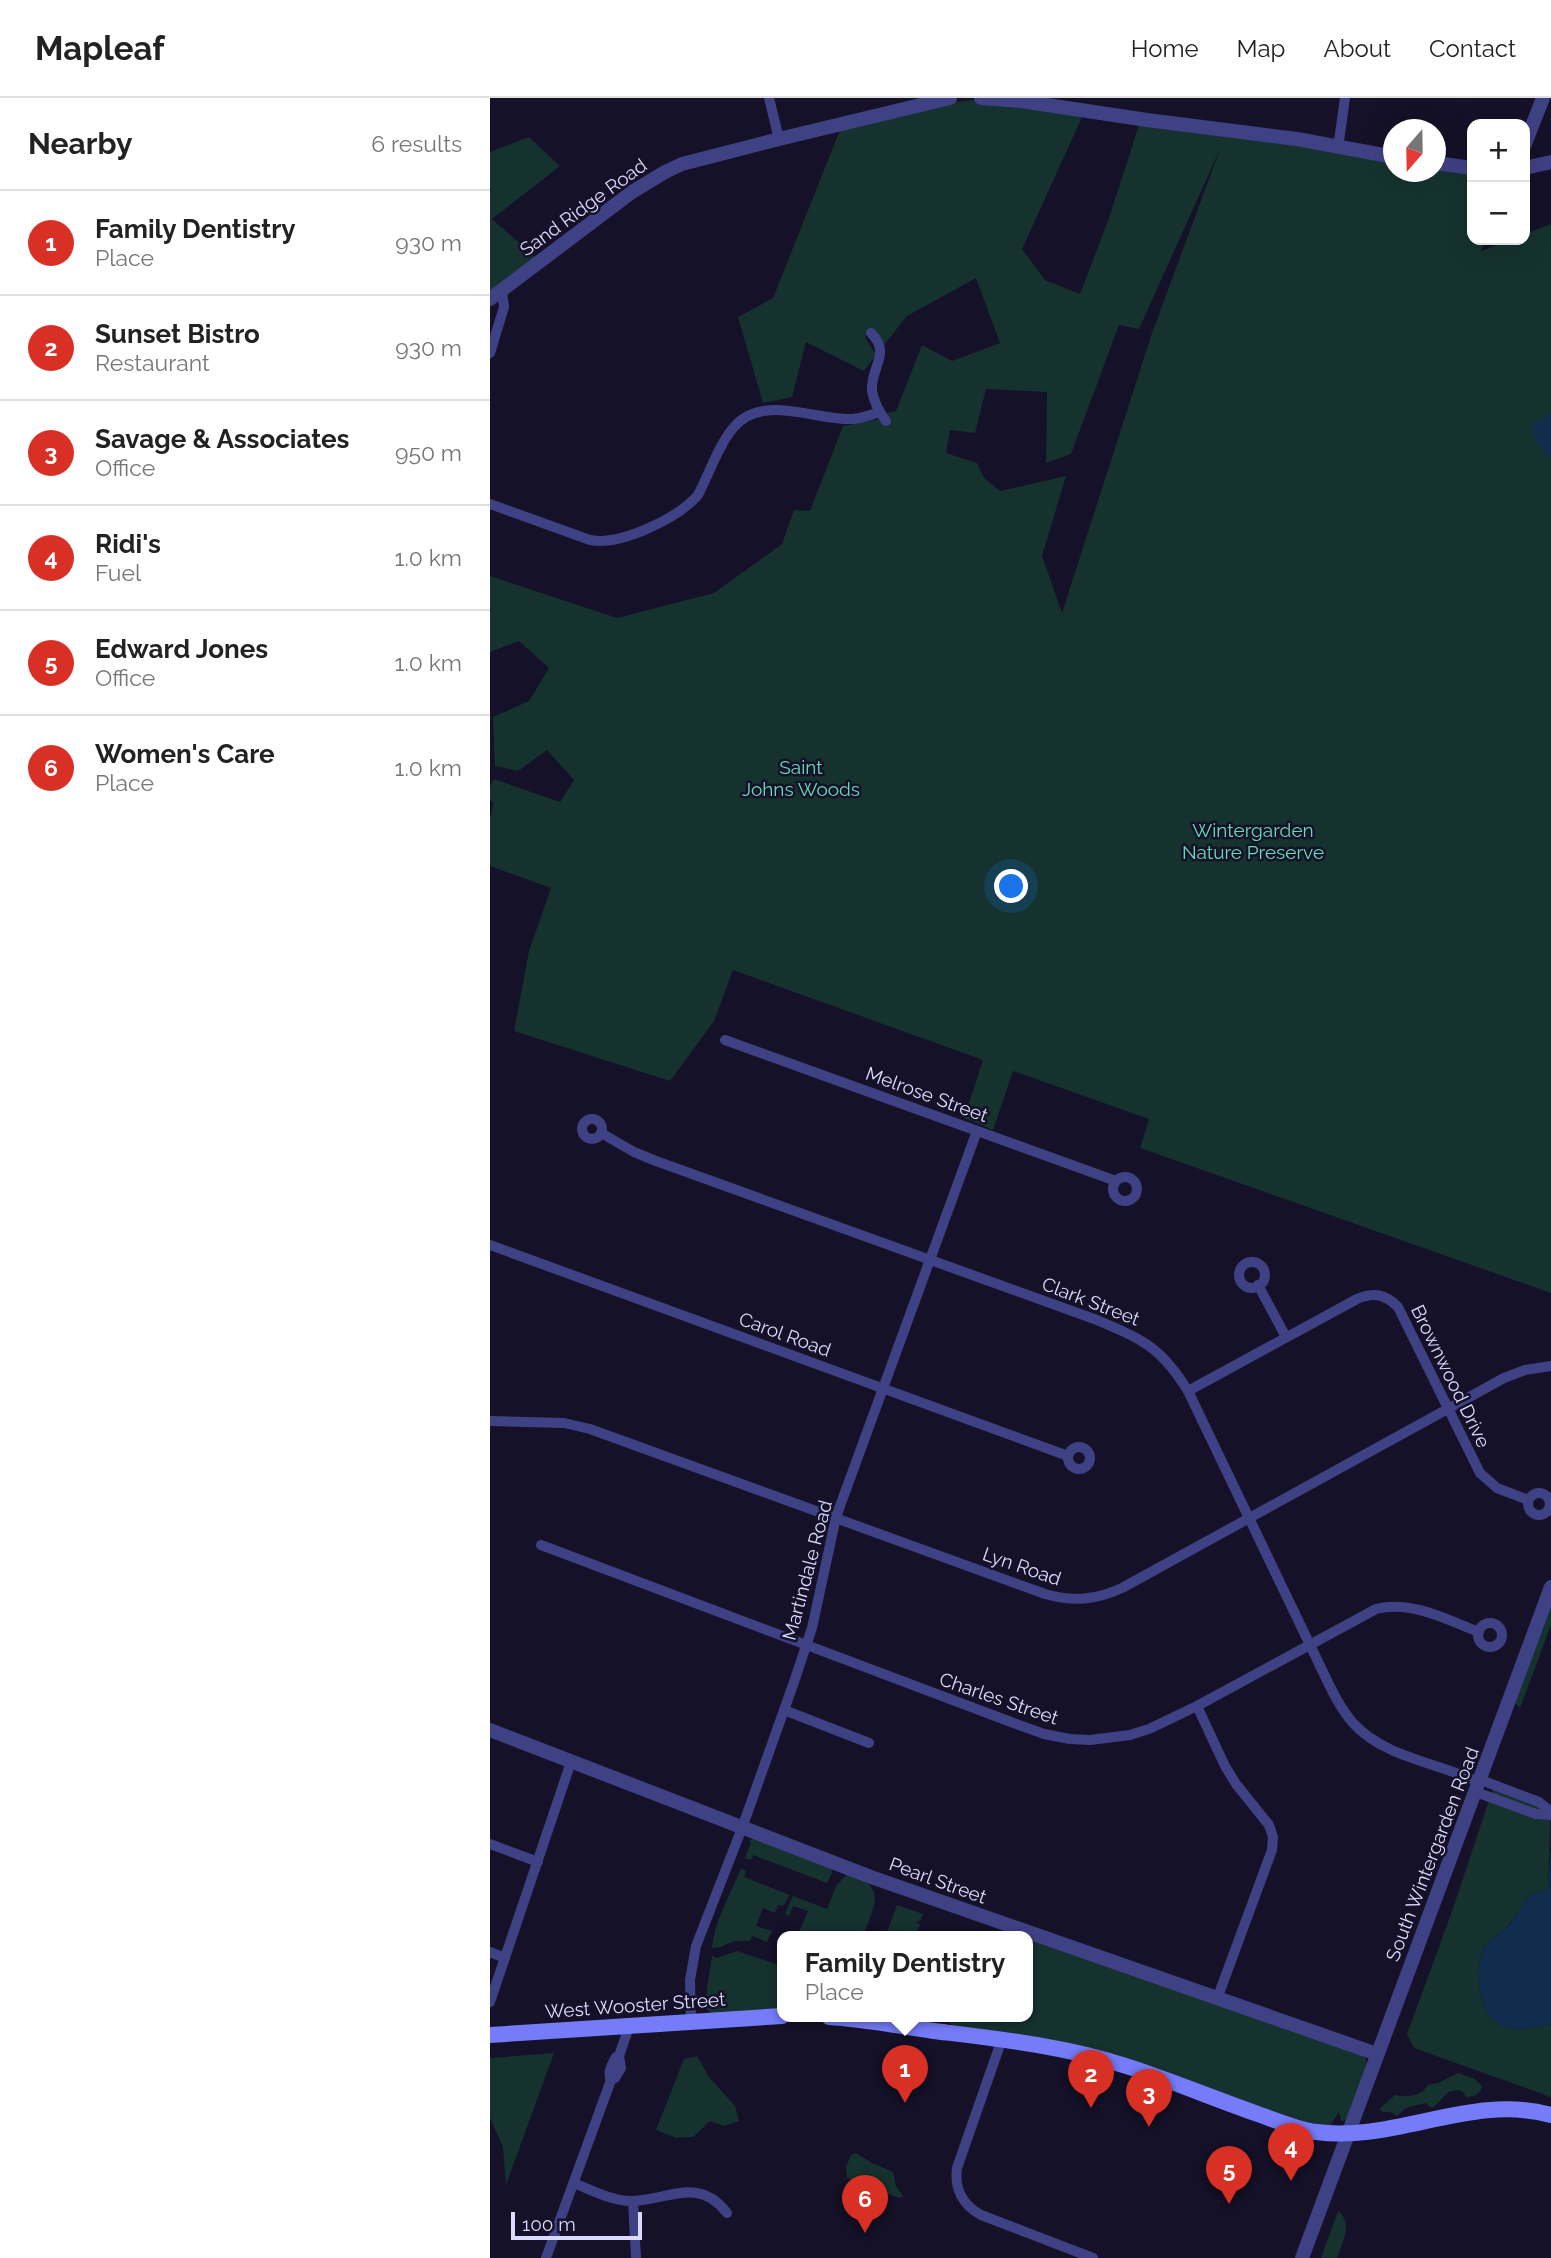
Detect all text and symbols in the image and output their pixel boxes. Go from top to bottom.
text: Mapleaf [35,29,165,68]
text: Home [1131,34,1199,63]
text: Map [1237,34,1285,63]
text: About [1323,34,1391,63]
text: Contact [1429,34,1516,63]
north arrow [1383,119,1446,182]
map controls [1467,119,1530,245]
button: + [1467,119,1530,182]
text: Nearby [28,126,132,161]
text: 6 results [371,130,462,157]
street label: Sand Ridge Road [515,154,651,260]
button: − [1467,182,1530,245]
text: Family Dentistry [95,214,296,244]
text: 1 [45,229,57,256]
text: 930 m [395,229,462,256]
text: Place [95,244,154,271]
text: Sunset Bistro [95,319,260,349]
text: 2 [45,334,57,361]
text: 930 m [395,334,462,361]
text: Restaurant [95,349,210,376]
text: Savage & Associates [95,424,349,454]
text: 3 [45,439,57,466]
text: 950 m [395,439,462,466]
text: Office [95,454,155,481]
text: Ridi's [95,529,161,559]
text: 4 [44,544,58,571]
text: 1.0 km [395,544,462,571]
text: Fuel [95,559,141,586]
text: Edward Jones [95,634,268,664]
text: 5 [45,649,57,676]
text: 1.0 km [395,649,462,676]
text: Office [95,664,155,691]
text: Women's Care [95,739,275,769]
text: 6 [44,754,58,781]
text: 1.0 km [395,754,462,781]
park label: Saint Johns Woods [742,756,860,800]
text: Place [95,769,154,796]
park label: Wintergarden Nature Preserve [1182,819,1324,863]
your location [994,869,1028,903]
street label: Melrose Street [863,1062,992,1127]
street label: Clark Street [1039,1272,1144,1330]
street label: Brownwood Drive [1407,1301,1495,1451]
street label: Carol Road [736,1307,834,1361]
street label: Martindale Road [778,1498,836,1642]
street label: Lyn Road [980,1542,1064,1590]
street label: Charles Street [937,1667,1062,1729]
street label: South Wintergarden Road [1381,1744,1483,1964]
street label: Pearl Street [886,1852,990,1908]
popup [777,1931,1033,2022]
text: Family Dentistry [805,1948,1005,1978]
text: Place [805,1978,864,2005]
street label: West Wooster Street [544,1988,727,2022]
pin: 1 [882,2045,928,2103]
pin: 2 [1068,2050,1114,2108]
pin: 3 [1126,2069,1172,2127]
pin: 4 [1268,2123,1314,2181]
pin: 5 [1206,2146,1252,2204]
pin: 6 [842,2175,888,2233]
scale bar [511,2209,642,2241]
text: 100 m [522,2213,576,2235]

